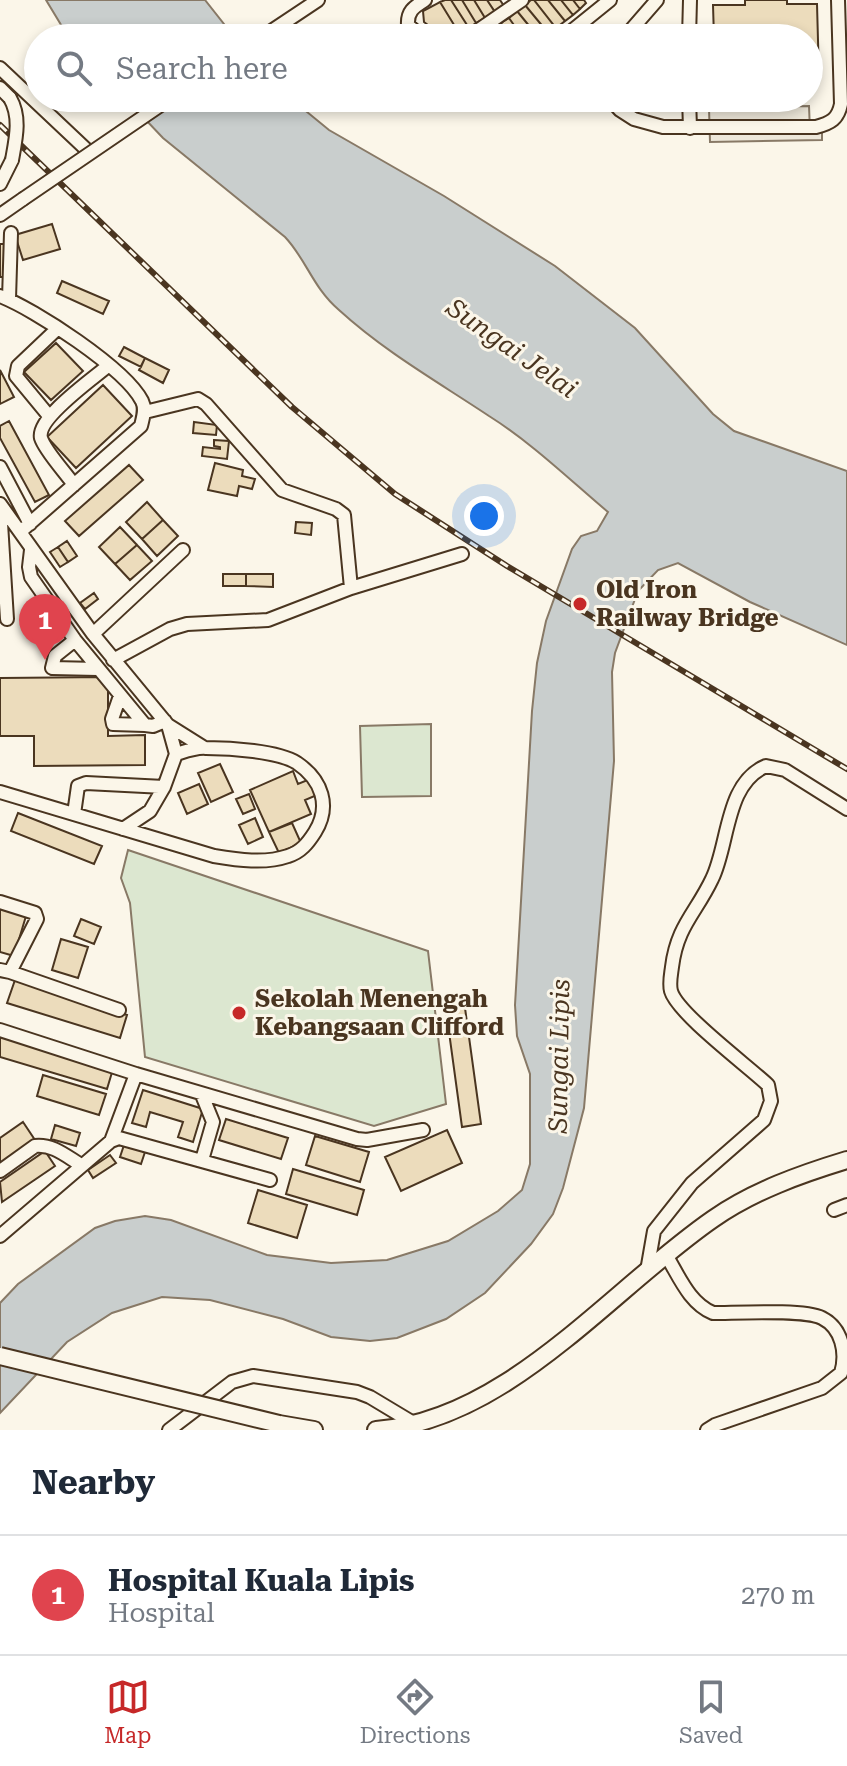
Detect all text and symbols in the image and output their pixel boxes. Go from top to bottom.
search box [24,24,823,112]
icon: search [52,46,96,90]
text: Search here [116,51,288,86]
water label: Sungai Jelai [440,291,583,404]
your location [464,496,504,536]
place label: Old Iron Railway Bridge [596,576,779,632]
pin: 1 [19,594,71,660]
marker: Old Iron Railway Bridge [571,595,589,613]
water label: Sungai Lipis [543,979,575,1134]
place label: Sekolah Menengah Kebangsaan Clifford [255,985,504,1041]
marker: Sekolah Menengah Kebangsaan Clifford [230,1004,248,1022]
text: Nearby [32,1462,155,1502]
text: Hospital Kuala Lipis [108,1563,415,1598]
text: 1 [51,1580,65,1610]
text: 270 m [741,1580,815,1610]
text: Hospital [108,1598,215,1628]
tab: Map [104,1675,151,1748]
tab: Directions [360,1675,470,1748]
tab: Saved [679,1675,743,1748]

